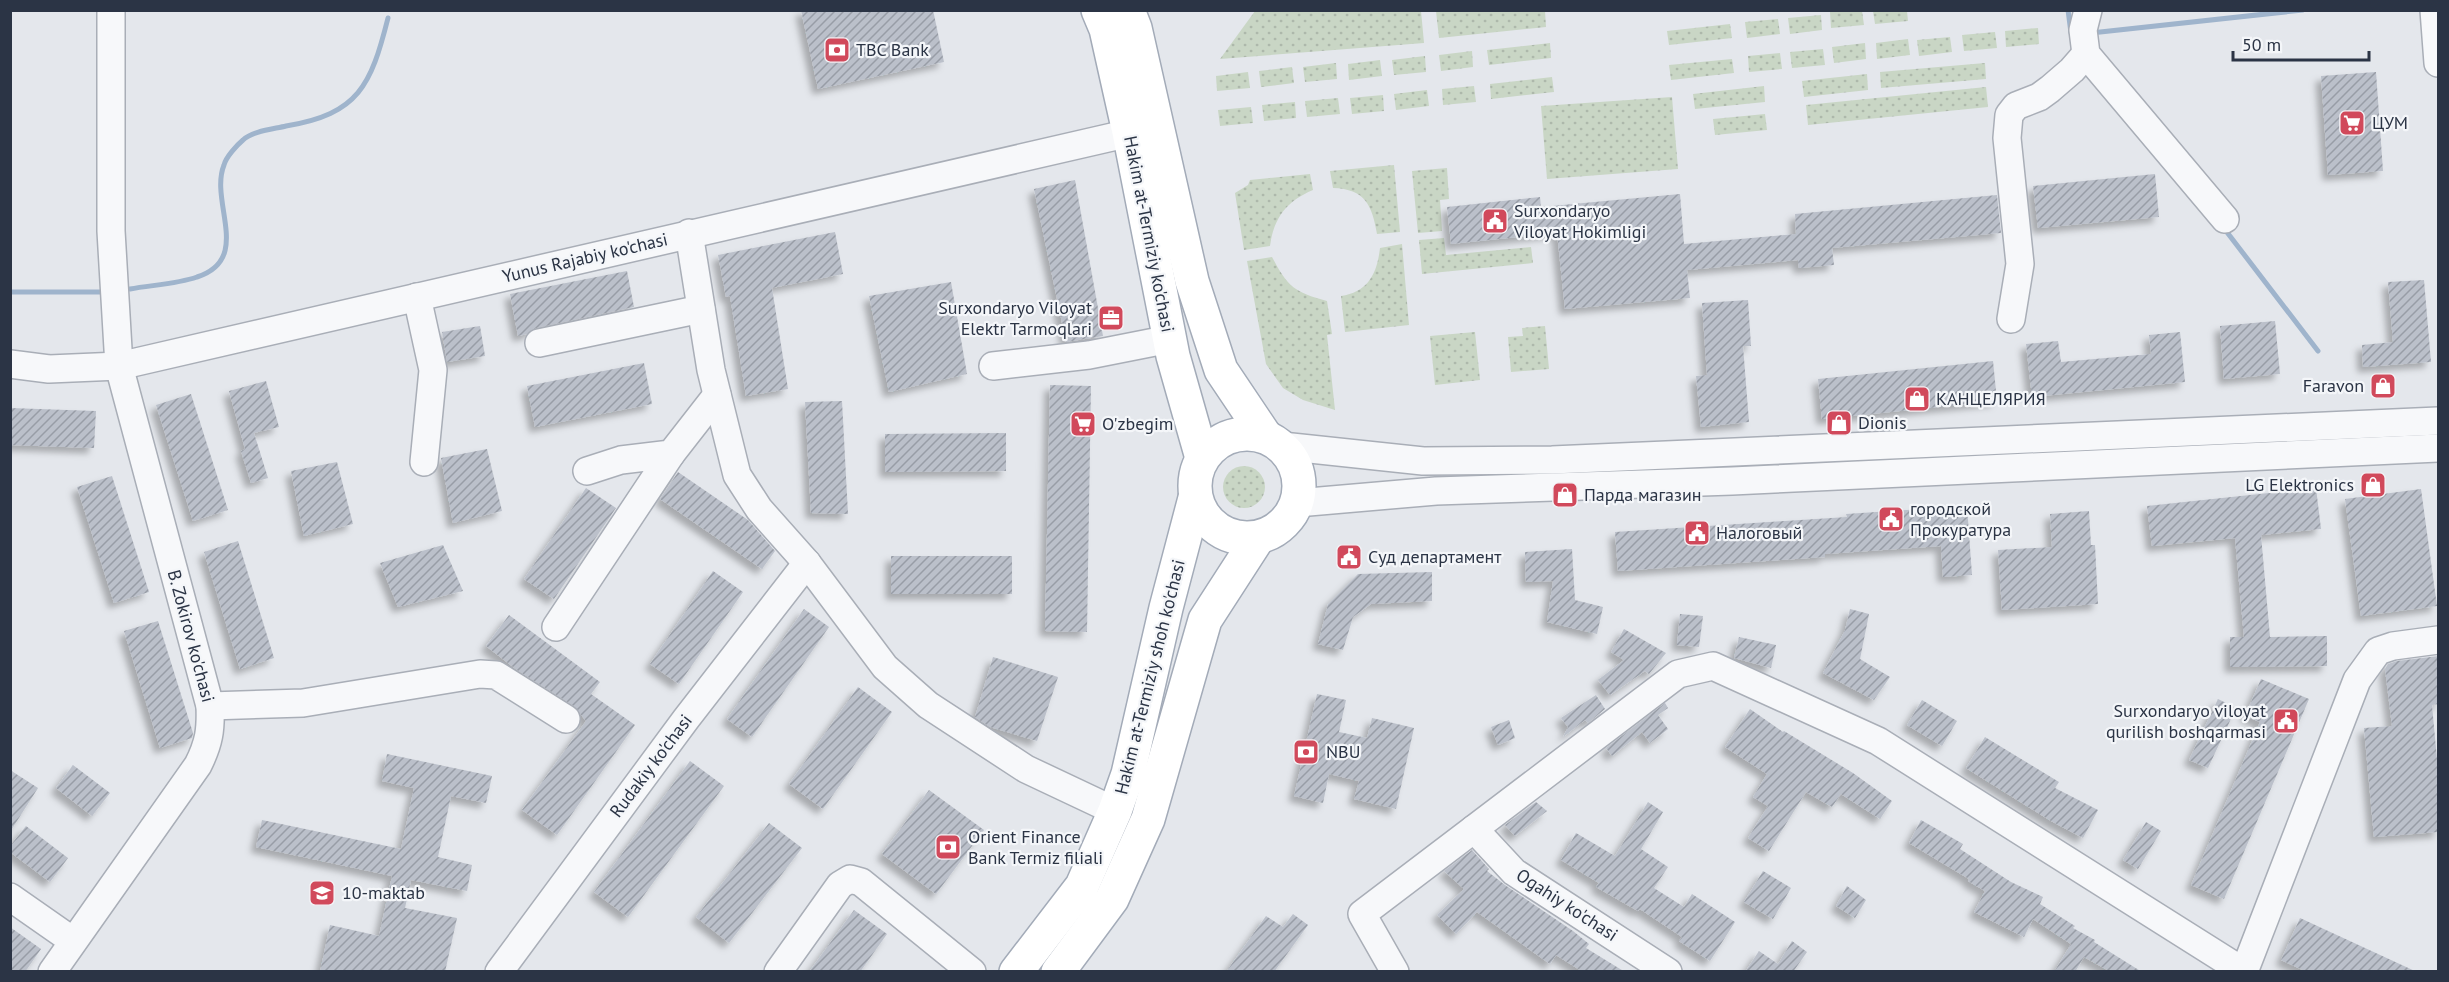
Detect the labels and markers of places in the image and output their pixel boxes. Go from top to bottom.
bank icon: TBC Bank [822,35,852,65]
place label: TBC Bank [856,38,929,61]
supermarket icon: ЦУМ [2337,108,2367,138]
place label: ЦУМ [2372,111,2408,134]
place label: Surxondaryo Viloyat Hokimligi [1513,199,1646,243]
public building icon: Surxondaryo Viloyat Hokimligi [1480,206,1510,236]
place label: Surxondaryo Viloyat Elektr Tarmoqlari [938,296,1092,340]
office icon: Surxondaryo Viloyat Elektr Tarmoqlari [1096,303,1126,333]
shop icon: Faravon [2368,371,2398,401]
place label: Faravon [2303,374,2364,397]
shop icon: КАНЦЕЛЯРИЯ [1902,384,1932,414]
place label: КАНЦЕЛЯРИЯ [1936,387,2046,410]
shop icon: Dionis [1824,408,1854,438]
supermarket icon: O'zbegim [1068,409,1098,439]
place label: Dionis [1858,411,1907,434]
place label: O'zbegim [1102,412,1173,435]
shop icon: LG Elektronics [2358,470,2388,500]
place label: LG Elektronics [2245,473,2354,496]
shop icon: Парда магазин [1550,480,1580,510]
place label: Парда магазин [1584,483,1702,506]
place label: городской Прокуратура [1910,497,2011,541]
public building icon: городской Прокуратура [1876,504,1906,534]
public building icon: Налоговый [1682,518,1712,548]
place label: Налоговый [1716,521,1802,544]
public building icon: Суд департамент [1334,542,1364,572]
place label: Суд департамент [1368,545,1502,568]
place label: Surxondaryo viloyat qurilish boshqarmasi [2106,699,2266,743]
public building icon: Surxondaryo viloyat qurilish boshqarmasi [2271,706,2301,736]
bank icon: NBU [1291,737,1321,767]
place label: NBU [1326,740,1360,763]
place label: Orient Finance Bank Termiz filiali [968,825,1103,869]
bank icon: Orient Finance Bank Termiz filiali [933,832,963,862]
school or university icon: 10-maktab [307,878,337,908]
place label: 10-maktab [342,881,425,904]

